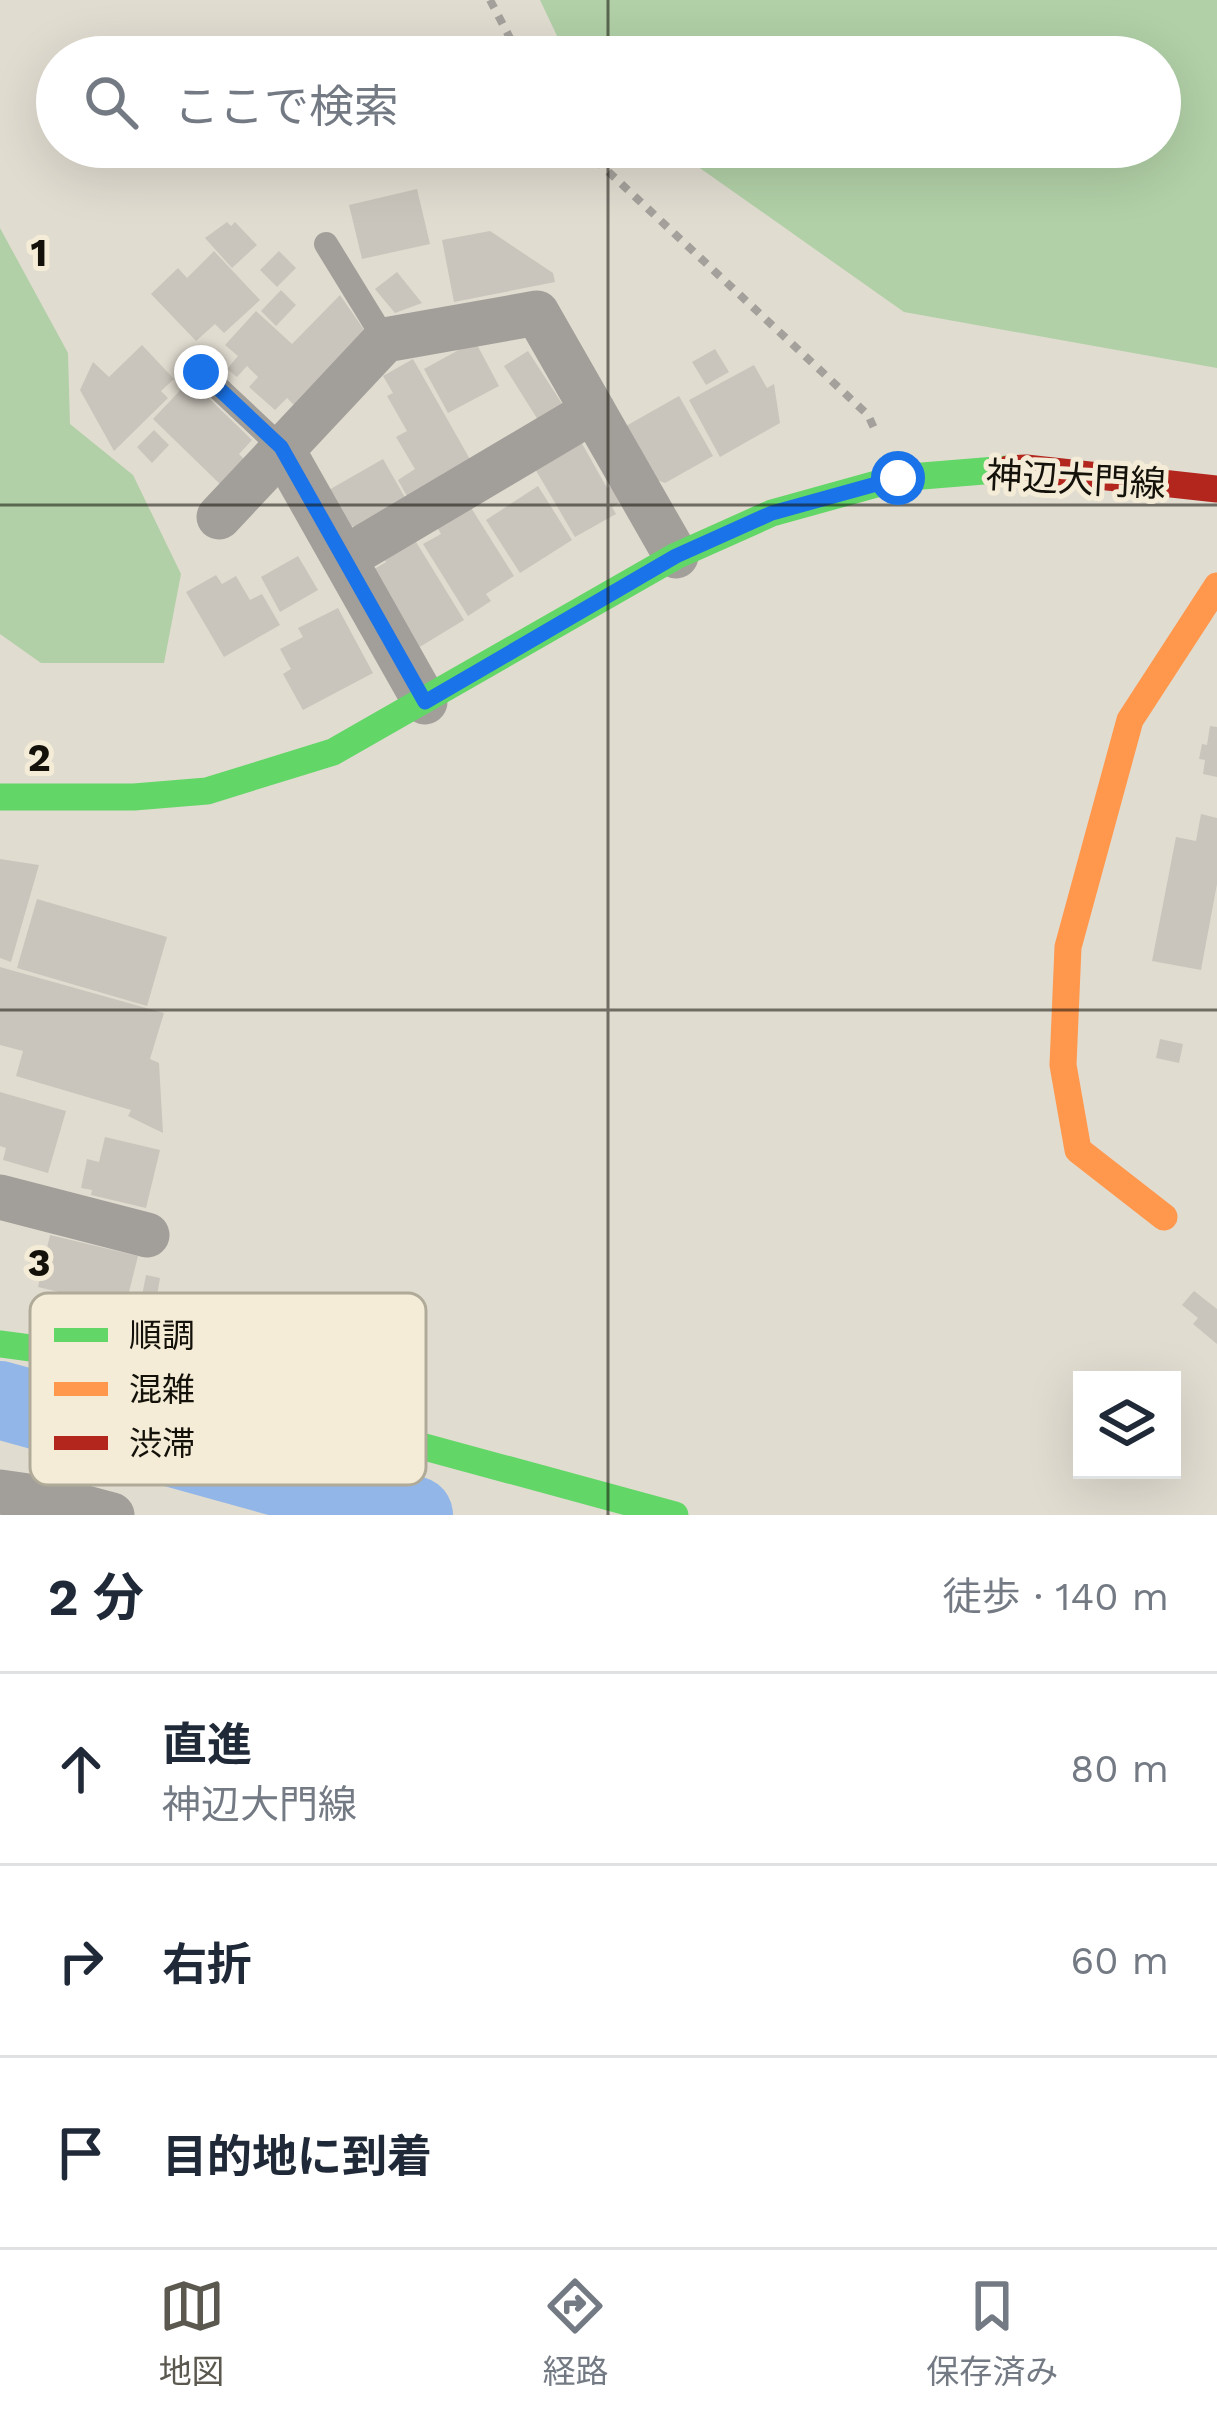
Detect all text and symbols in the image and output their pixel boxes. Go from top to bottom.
search box [36,36,1181,168]
icon: search [78,69,144,135]
text: ここで検索 [174,80,399,133]
text: 1 [31,230,47,275]
route end [174,345,228,399]
route start [871,451,925,505]
street label: 神辺大門線 [985,454,1167,506]
text: 2 [27,735,51,780]
text: 3 [27,1240,51,1285]
legend [30,1293,426,1485]
text: 順調 [129,1316,195,1355]
text: 混雑 [129,1370,195,1409]
map controls [1073,1371,1181,1479]
button: layers [1073,1371,1181,1479]
text: 渋滞 [129,1424,195,1463]
text: 2 分 [48,1568,144,1627]
text: 徒歩 · 140 m [943,1574,1169,1619]
text: 直進 [162,1718,252,1771]
icon: ahead [48,1736,114,1802]
text: 80 m [1070,1746,1169,1791]
text: 神辺大門線 [162,1782,357,1827]
icon: right [48,1928,114,1994]
text: 右折 [162,1938,252,1991]
text: 60 m [1071,1938,1169,1983]
icon: arrive [48,2120,114,2186]
text: 目的地に到着 [162,2130,432,2183]
tab: 地図 [159,2273,225,2393]
tab: 経路 [542,2273,608,2393]
tab: 保存済み [926,2273,1058,2393]

